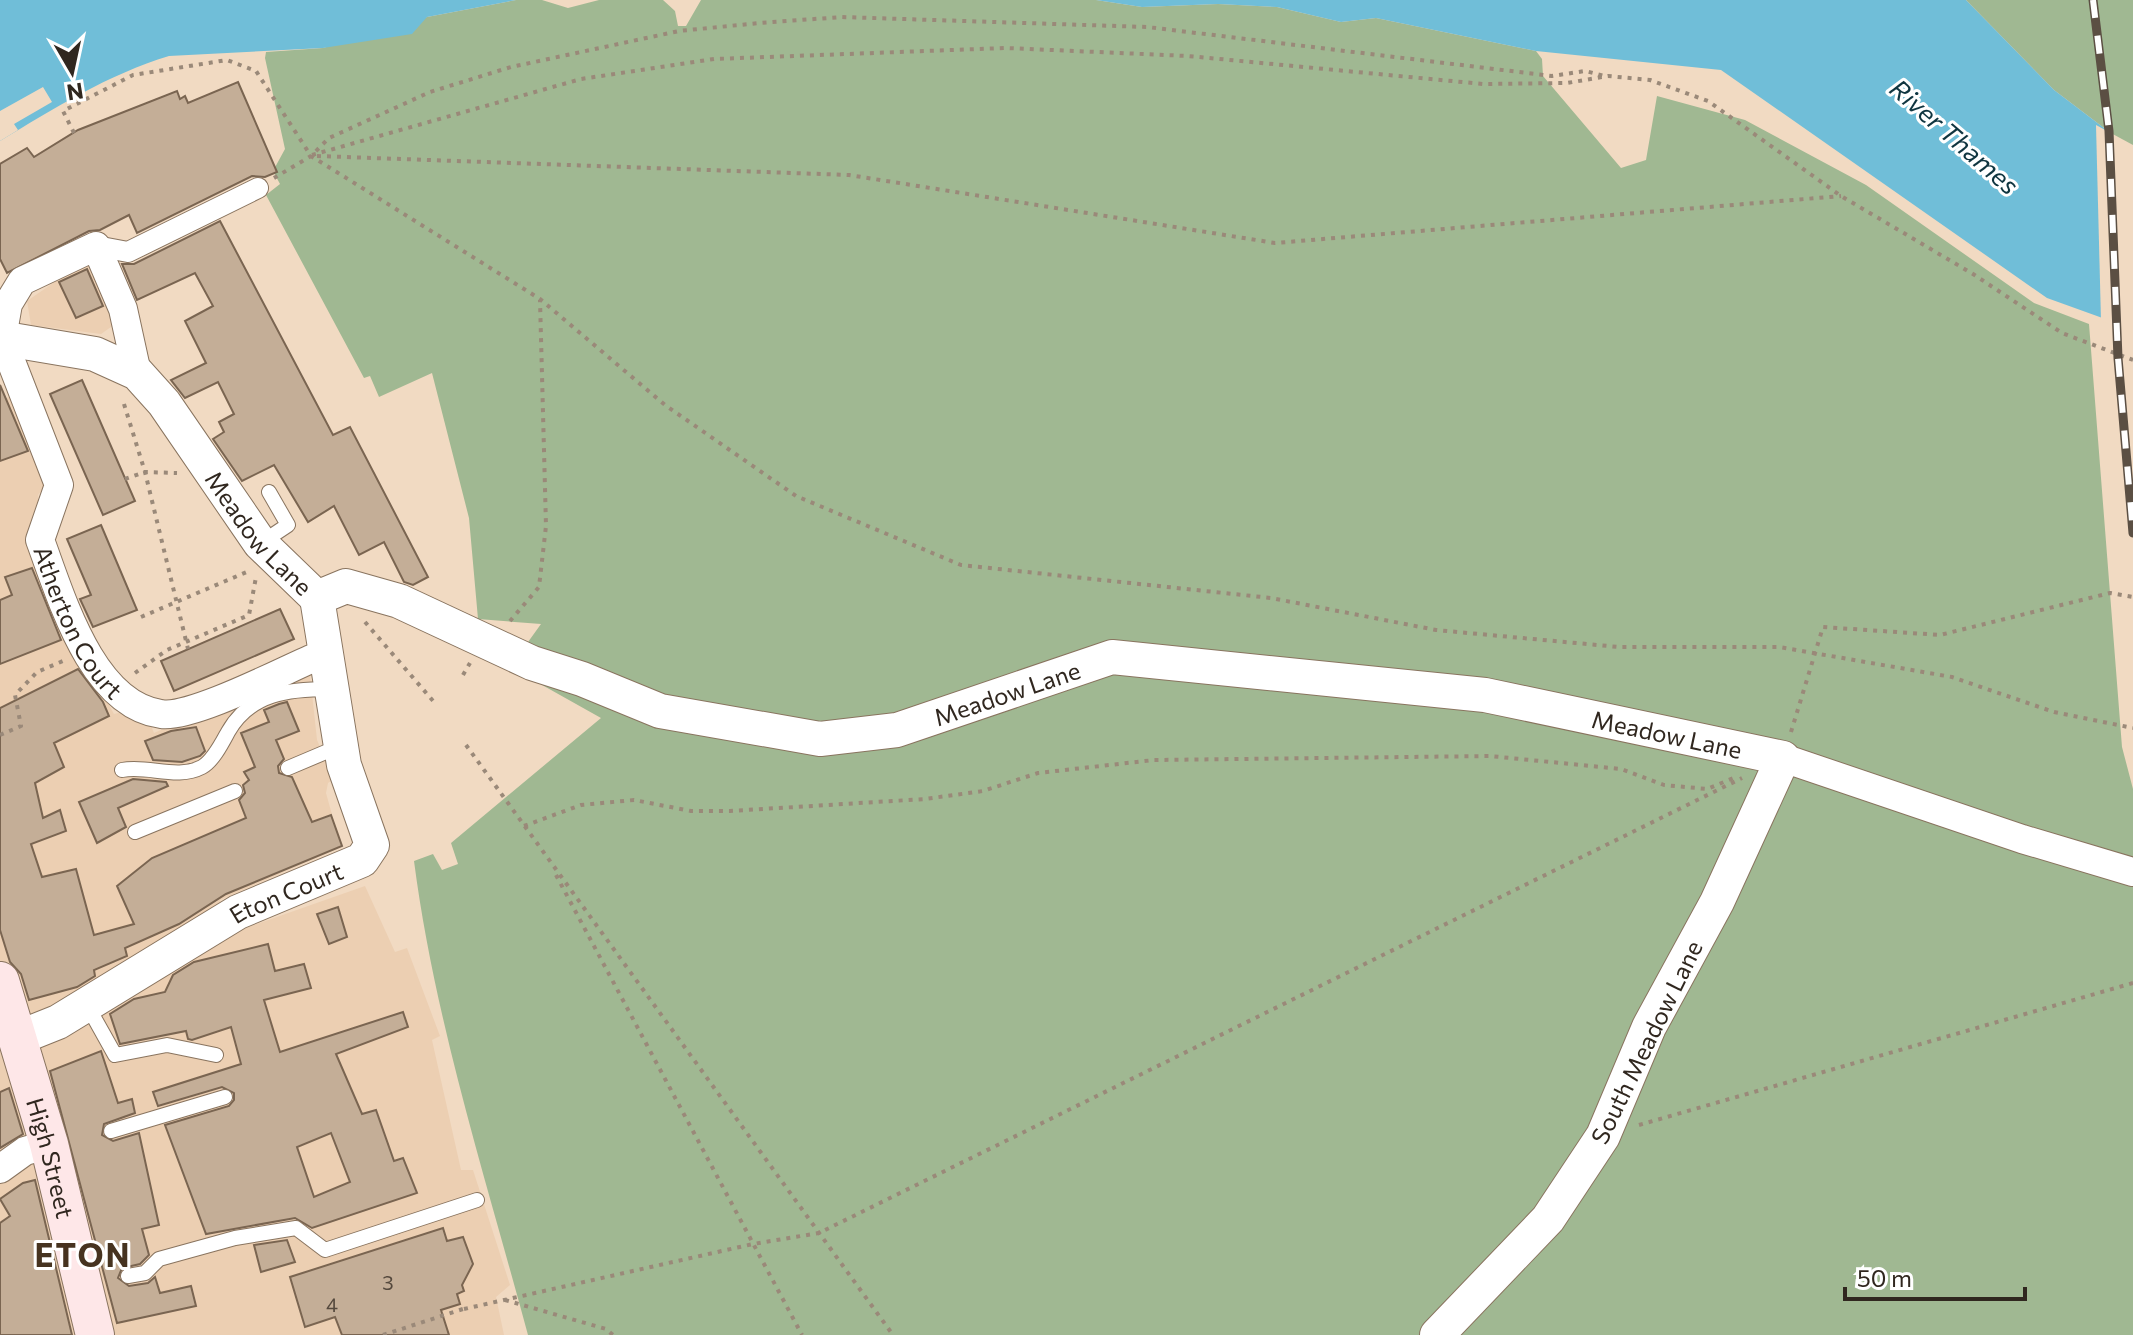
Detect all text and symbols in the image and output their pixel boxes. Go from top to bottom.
north arrow [32,32,112,112]
water label: River Thames [1885,72,2026,200]
text: N [65,78,85,107]
street label: Meadow Lane [200,465,319,600]
street label: Atherton Court [29,542,129,704]
street label: Meadow Lane [930,654,1084,731]
street label: Meadow Lane [1589,704,1745,763]
street label: Eton Court [224,855,347,929]
street label: South Meadow Lane [1584,936,1708,1148]
street label: High Street [21,1094,81,1221]
district label: ETON [34,1234,132,1274]
scale bar [1845,1251,2025,1301]
text: 50 m [1857,1263,1912,1292]
house number: 3 [382,1270,394,1294]
house number: 4 [326,1292,338,1316]

